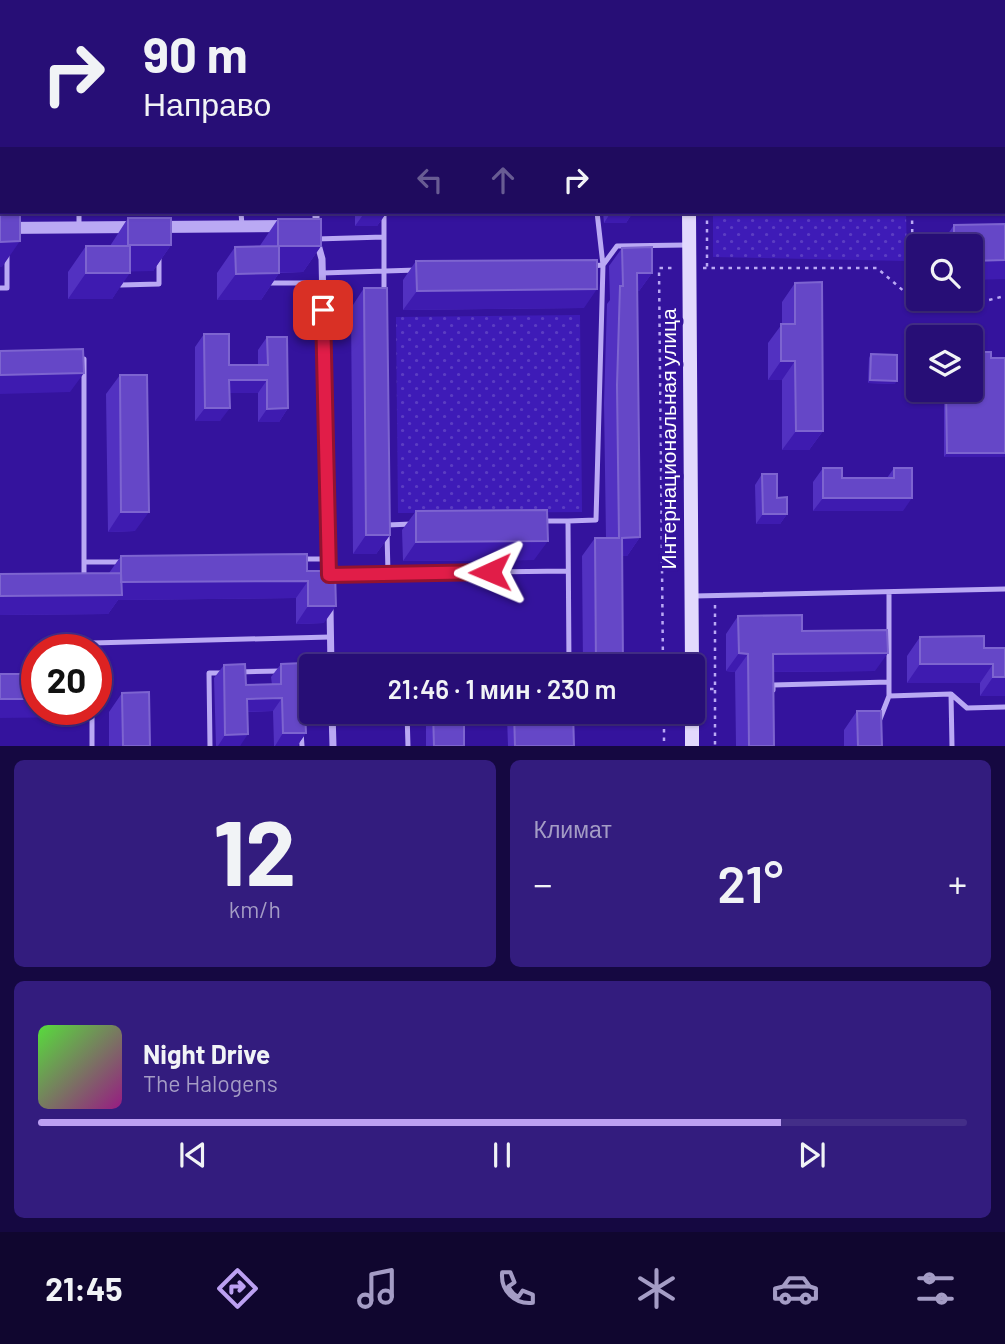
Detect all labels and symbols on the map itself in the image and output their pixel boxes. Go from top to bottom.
pin [293,280,353,340]
street label: Интернациональная улица [655,308,680,570]
position arrow [453,535,527,609]
speed limit sign: 20 [21,634,112,725]

